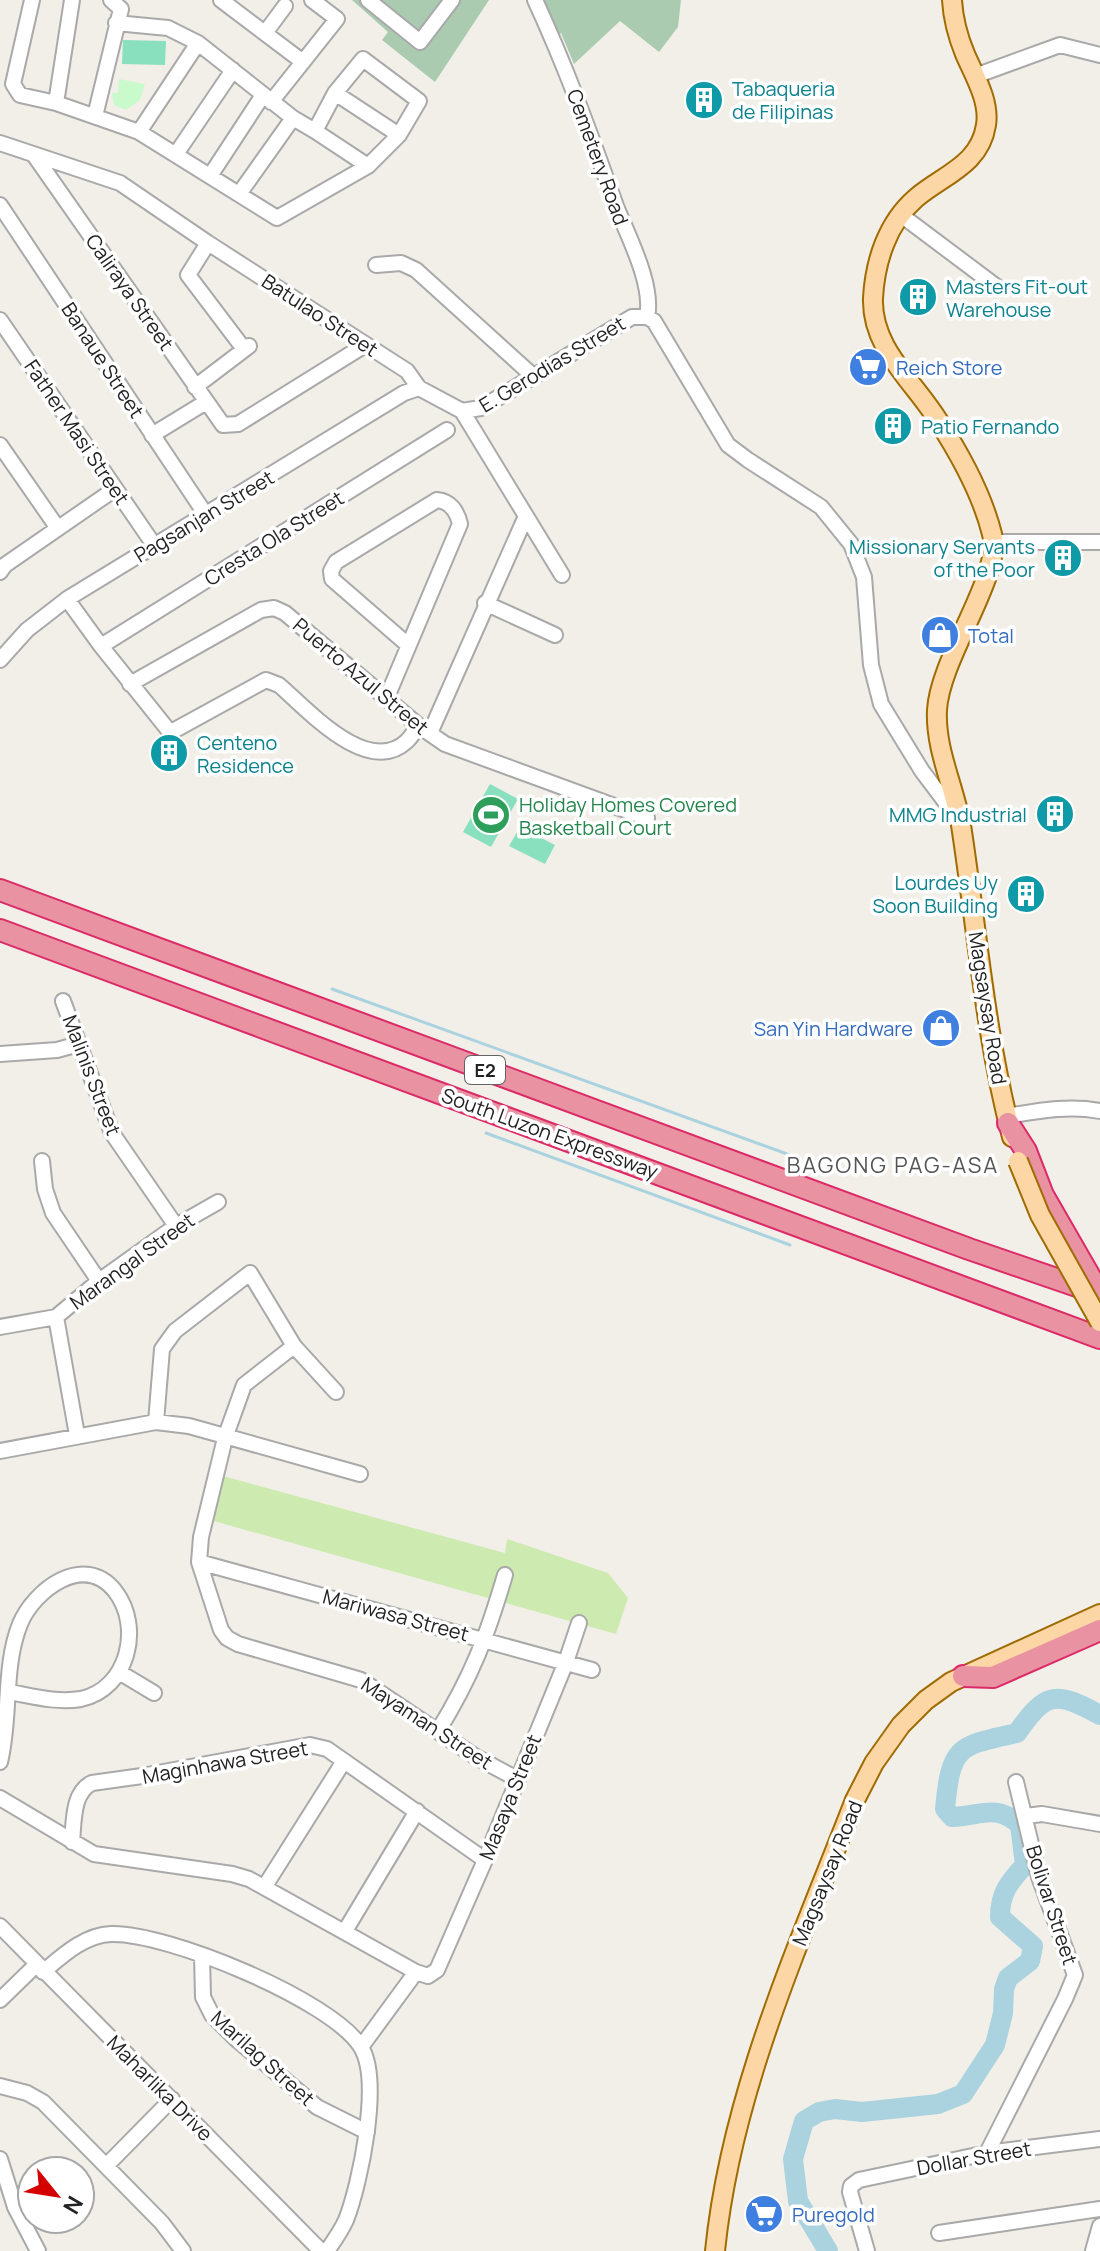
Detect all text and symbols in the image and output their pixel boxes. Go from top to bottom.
place label: Tabaqueria de Filipinas [732,75,835,125]
building icon: Tabaqueria de Filipinas [683,79,725,121]
street label: Cemetery Road [561,85,635,229]
street label: Caliraya Street [80,229,180,355]
street label: Batulao Street [257,267,383,363]
place label: Masters Fit-out Warehouse [946,273,1088,323]
building icon: Masters Fit-out Warehouse [897,276,939,318]
street label: Banaue Street [56,297,150,423]
street label: E. Gerodias Street [474,310,630,418]
supermarket icon: Reich Store [847,346,889,388]
street label: Father Masi Street [18,354,136,510]
place label: Reich Store [896,354,1002,381]
building icon: Patio Fernando [872,405,914,447]
place label: Patio Fernando [921,413,1060,440]
street label: Pagsanjan Street [129,464,279,568]
street label: Cresta Ola Street [199,484,349,592]
place label: Missionary Servants of the Poor [849,533,1035,583]
building icon: Missionary Servants of the Poor [1042,537,1084,579]
street label: Puerto Azul Street [288,611,434,741]
shop icon: Total [919,614,961,656]
place label: Total [968,622,1014,649]
place label: Centeno Residence [197,729,294,779]
building icon: Centeno Residence [148,732,190,774]
place label: Holiday Homes Covered Basketball Court [519,791,737,841]
building icon: MMG Industrial [1034,793,1076,835]
sports icon: Holiday Homes Covered Basketball Court [470,794,512,836]
place label: MMG Industrial [889,801,1027,828]
place label: Lourdes Uy Soon Building [872,869,998,919]
building icon: Lourdes Uy Soon Building [1005,873,1047,915]
street label: Magsaysay Road [963,930,1013,1086]
shop icon: San Yin Hardware [920,1007,962,1049]
street label: Malinis Street [57,1011,127,1139]
place label: San Yin Hardware [754,1015,913,1042]
road number: E2 [465,1056,505,1084]
street label: South Luzon Expressway [438,1081,662,1185]
district label: BAGONG PAG-ASA [787,1150,999,1180]
street label: Marangal Street [64,1207,200,1315]
street label: Mariwasa Street [320,1583,472,1647]
street label: Mayaman Street [356,1670,498,1776]
street label: Masaya Street [473,1730,547,1864]
street label: Maginhawa Street [140,1734,310,1790]
street label: Magsaysay Road [786,1796,868,1950]
street label: Bolivar Street [1020,1842,1084,1968]
street label: Marilag Street [206,2004,320,2112]
street label: Maharlika Drive [101,2029,219,2147]
street label: Dollar Street [915,2135,1033,2181]
north arrow [16,2155,96,2235]
text: N [56,2191,90,2219]
supermarket icon: Puregold [743,2193,785,2235]
place label: Puregold [792,2201,875,2228]

